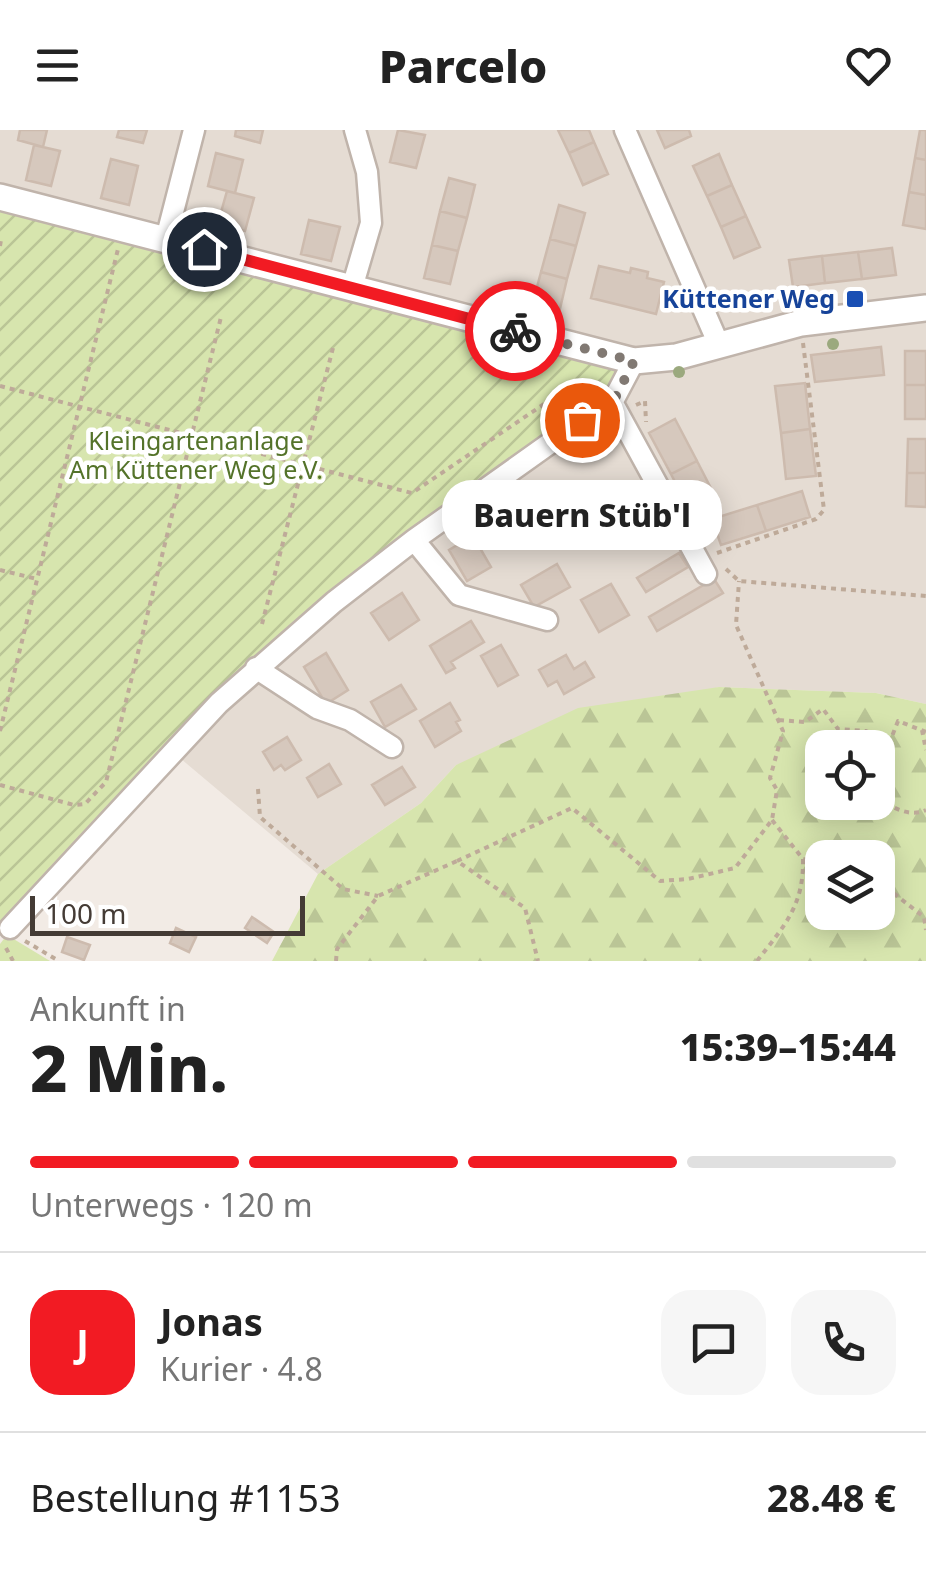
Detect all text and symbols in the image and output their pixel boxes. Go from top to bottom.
text: Parcelo [379,35,547,96]
icon: menu [30,38,85,93]
icon: heart [841,38,896,93]
pin [162,207,247,292]
icon: home [177,222,232,277]
courier [465,281,565,381]
place label: Küttener Weg [662,281,835,315]
marker: Küttener Weg [844,288,866,310]
icon: bike [488,304,543,359]
pin [540,378,625,463]
icon: bag [555,393,610,448]
park label: Kleingartenanlage Am Küttener Weg e.V. [69,423,323,486]
callout: Bauern Stüb'l [442,480,722,550]
text: Bauern Stüb'l [473,493,691,536]
map controls [805,730,895,930]
button: locate [805,730,895,820]
button: layers [805,840,895,930]
scale bar [30,891,305,936]
text: 100 m [45,894,127,932]
text: Ankunft in [30,987,186,1030]
text: 15:39–15:44 [680,1020,896,1072]
text: 2 Min. [30,1023,228,1111]
text: Unterwegs · 120 m [30,1183,313,1226]
button: chat [661,1290,766,1395]
button: phone [791,1290,896,1395]
text: Jonas [160,1295,263,1347]
text: J [76,1316,89,1368]
text: Kurier · 4.8 [160,1347,323,1390]
text: Bestellung #1153 [30,1471,341,1523]
text: 28.48 € [767,1471,896,1523]

